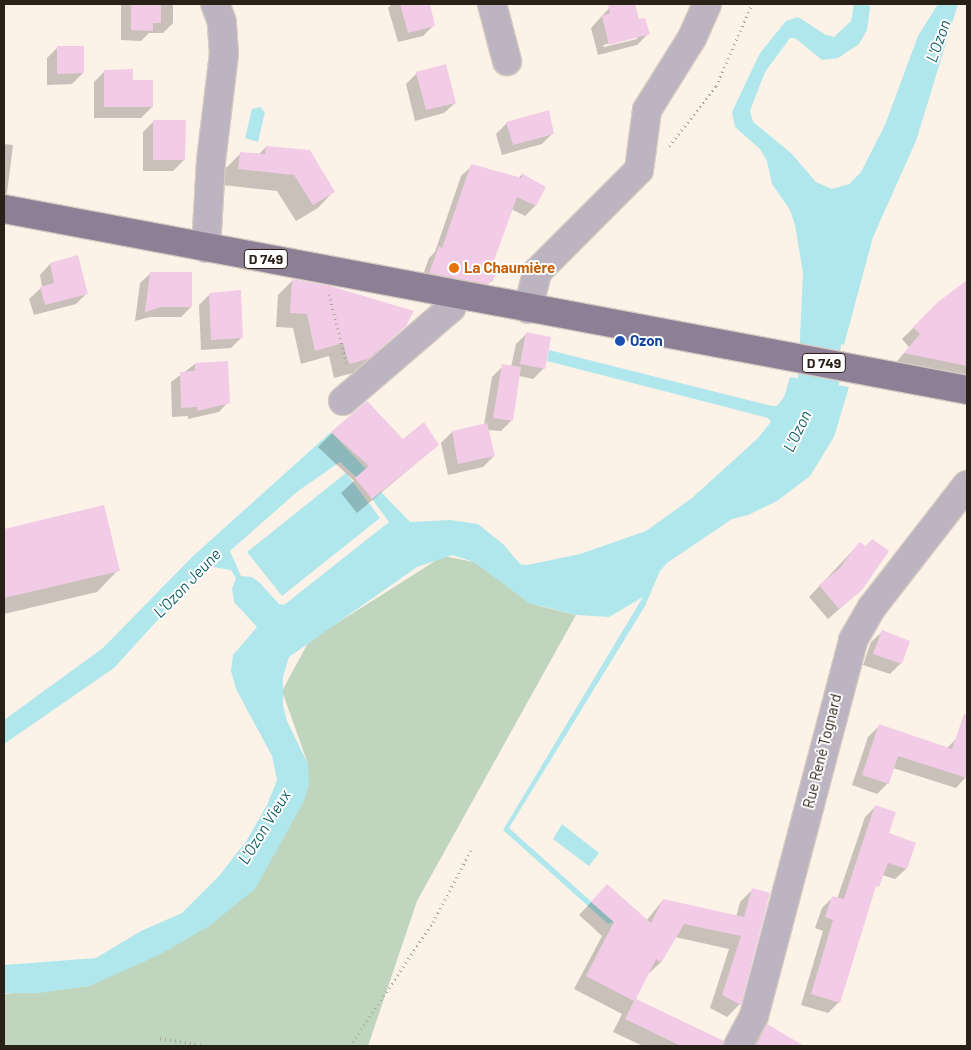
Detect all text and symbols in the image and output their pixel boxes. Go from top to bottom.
water label: L'Ozon [922,17,954,65]
road number: D 749 [244,248,288,270]
place label: La Chaumière [464,259,555,277]
marker: La Chaumière [448,262,460,274]
place label: Ozon [630,332,663,350]
marker: Ozon [614,335,626,347]
road number: D 749 [802,352,846,374]
water label: L'Ozon [779,407,815,455]
water label: L'Ozon Jeune [149,544,225,622]
street label: Rue René Tognard [799,692,845,810]
water label: L'Ozon Vieux [234,786,294,868]

